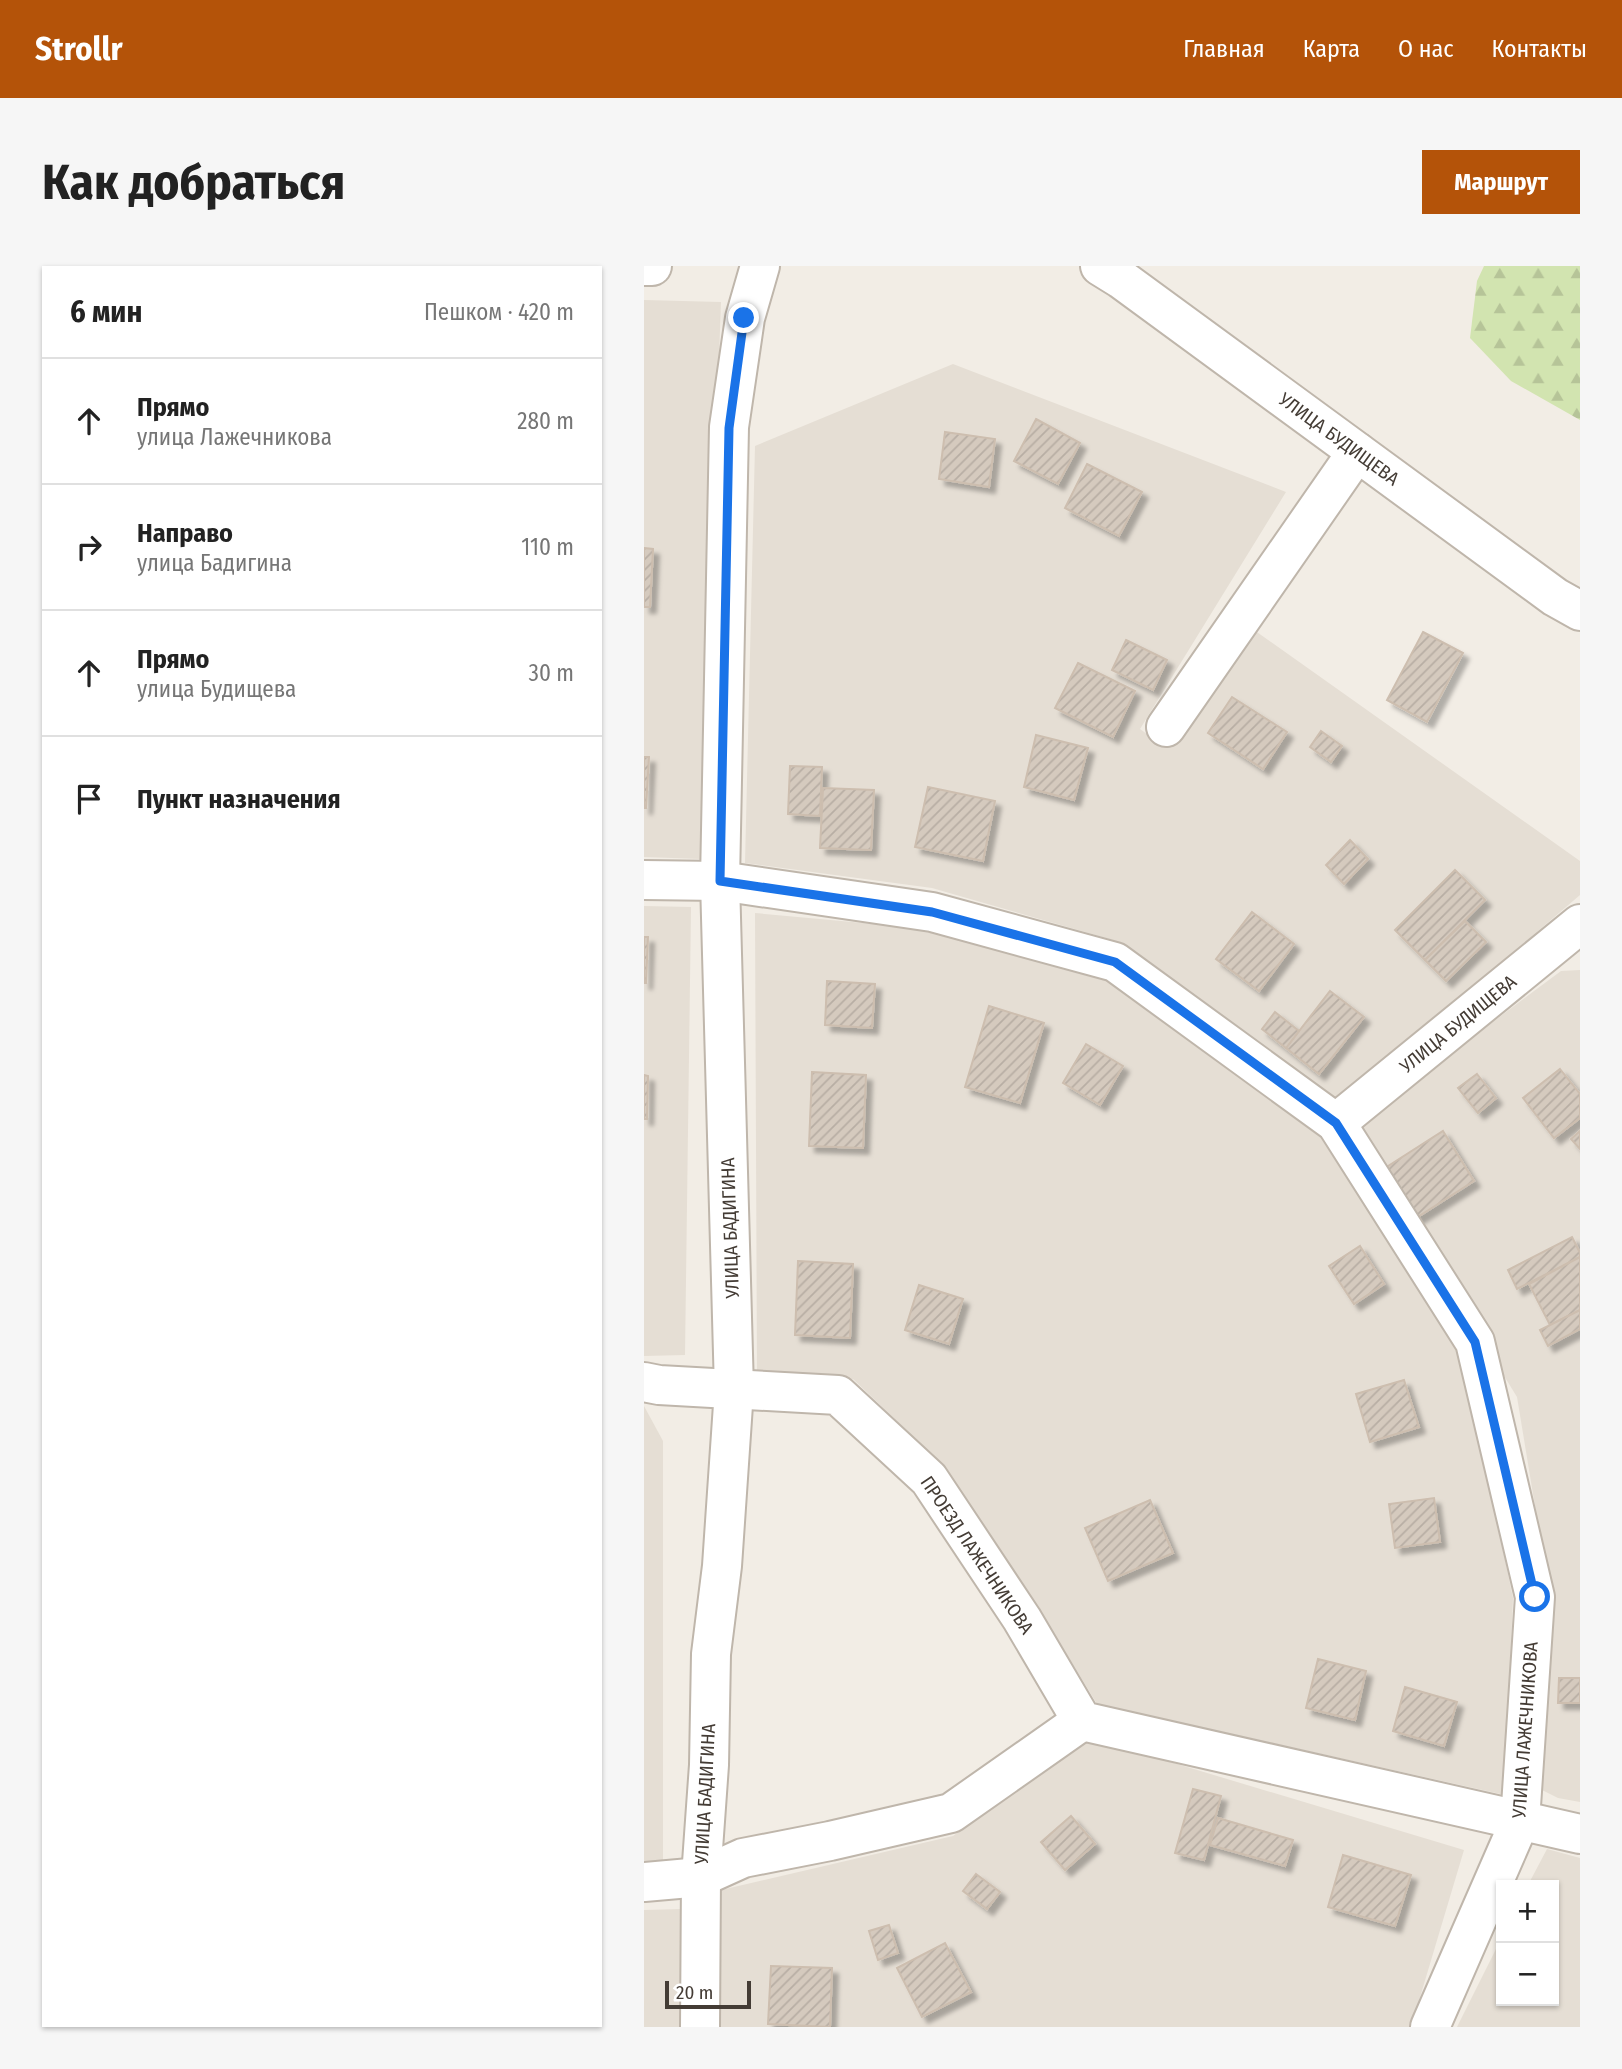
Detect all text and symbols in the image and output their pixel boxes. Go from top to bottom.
text: Strollr [35,29,123,69]
text: Главная [1183,35,1265,63]
text: Карта [1303,35,1360,63]
text: О нас [1398,35,1453,63]
text: Контакты [1491,35,1587,63]
button: Маршрут [1422,150,1580,214]
text: Как добраться [42,153,345,212]
text: 6 мин [70,294,142,330]
text: Пешком · 420 m [424,298,574,326]
route end [728,302,759,333]
street label: УЛИЦА БУДИЩЕВА [1274,387,1404,490]
text: Прямо [137,392,209,423]
icon: ahead [70,402,108,440]
text: 280 m [517,407,574,435]
text: улица Лажечникова [137,423,332,451]
text: Направо [137,518,233,549]
icon: right [70,528,108,566]
text: 110 m [521,533,574,561]
text: улица Бадигина [137,549,292,577]
text: Прямо [137,644,209,675]
icon: ahead [70,654,108,692]
text: 30 m [529,659,574,687]
text: улица Будищева [137,675,296,703]
icon: arrive [70,780,108,818]
text: Пункт назначения [137,784,341,815]
street label: УЛИЦА БУДИЩЕВА [1394,970,1521,1079]
street label: УЛИЦА БАДИГИНА [716,1157,744,1300]
street label: ПРОЕЗД ЛАЖЕЧНИКОВА [916,1472,1038,1638]
route start [1519,1581,1550,1612]
street label: УЛИЦА ЛАЖЕЧНИКОВА [1507,1641,1543,1820]
street label: УЛИЦА БАДИГИНА [690,1723,720,1866]
map controls [1496,1880,1559,2006]
button: + [1496,1880,1559,1943]
button: − [1496,1943,1559,2006]
scale bar [665,1978,751,2010]
text: 20 m [676,1981,713,2004]

